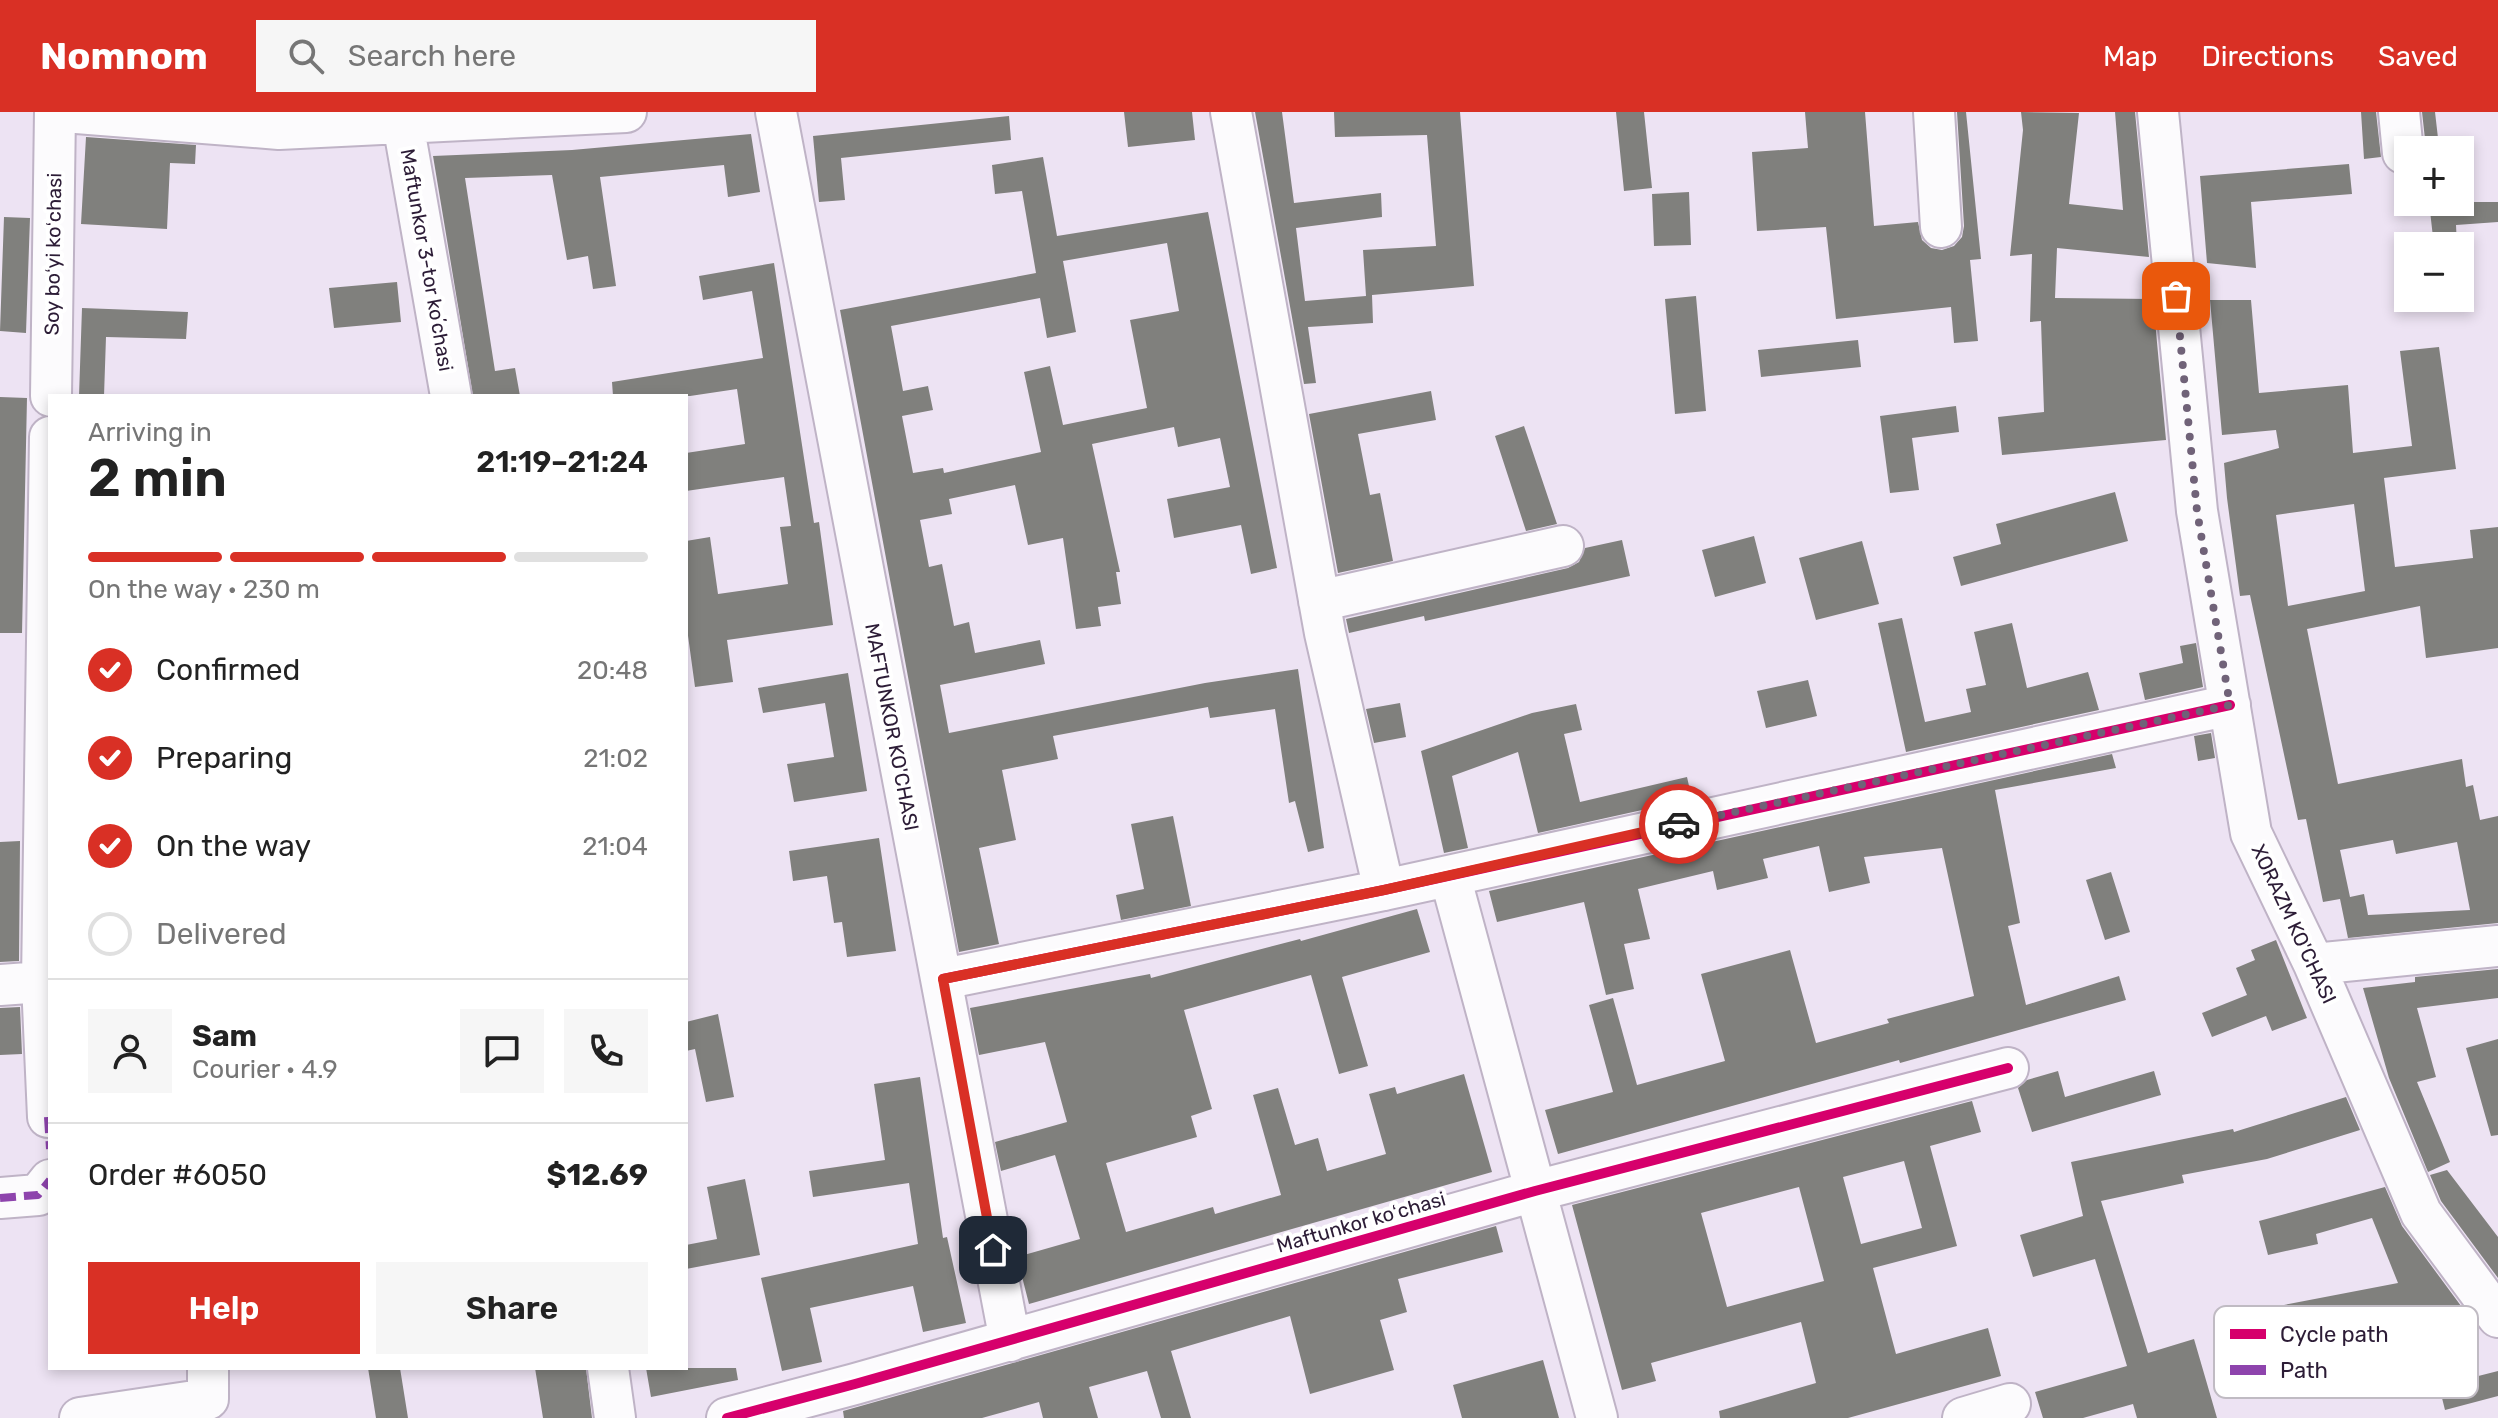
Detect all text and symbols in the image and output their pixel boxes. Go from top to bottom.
search box [256,20,816,92]
text: Nomnom [40,33,208,79]
icon: search [284,34,328,78]
text: Search here [348,38,516,74]
text: Map [2103,40,2157,73]
text: Directions [2201,40,2334,73]
text: Saved [2378,40,2458,73]
map controls [2394,136,2474,312]
button: + [2394,136,2474,216]
street label: Maftunkor 3-tor koʼchasi [396,147,458,373]
street label: Soy boʻyi koʻchasi [40,173,66,335]
button: − [2394,232,2474,312]
pin [2142,262,2210,330]
icon: bag [2154,274,2198,318]
text: Arriving in [88,417,212,448]
text: 21:19–21:24 [476,444,648,480]
text: 2 min [88,447,227,509]
text: On the way · 230 m [88,574,320,605]
street label: MAFTUNKOR KO'CHASI [860,621,924,833]
icon: check [88,648,132,692]
text: Confirmed [156,652,300,688]
text: 20:48 [577,655,648,686]
icon: check [88,736,132,780]
text: Preparing [156,740,292,776]
text: 21:02 [583,743,648,774]
courier [1639,784,1719,864]
icon: car [1657,802,1701,846]
icon: check [88,824,132,868]
text: On the way [156,828,311,864]
text: 21:04 [582,831,648,862]
street label: XORAZM KO'CHASI [2247,841,2341,1007]
text: Delivered [156,916,287,952]
button: person [88,1009,172,1093]
button: chat [460,1009,544,1093]
button: phone [564,1009,648,1093]
text: Sam [192,1018,257,1054]
text: Courier · 4.9 [192,1054,338,1085]
text: Order #6050 [88,1157,267,1193]
text: $12.69 [546,1157,648,1193]
street label: Maftunkor koʻchasi [1274,1186,1448,1258]
pin [959,1216,1027,1284]
icon: home [971,1228,1015,1272]
button: Help [88,1262,360,1354]
button: Share [376,1262,648,1354]
legend [2214,1306,2478,1398]
text: Cycle path [2280,1321,2389,1348]
text: Path [2280,1357,2328,1384]

